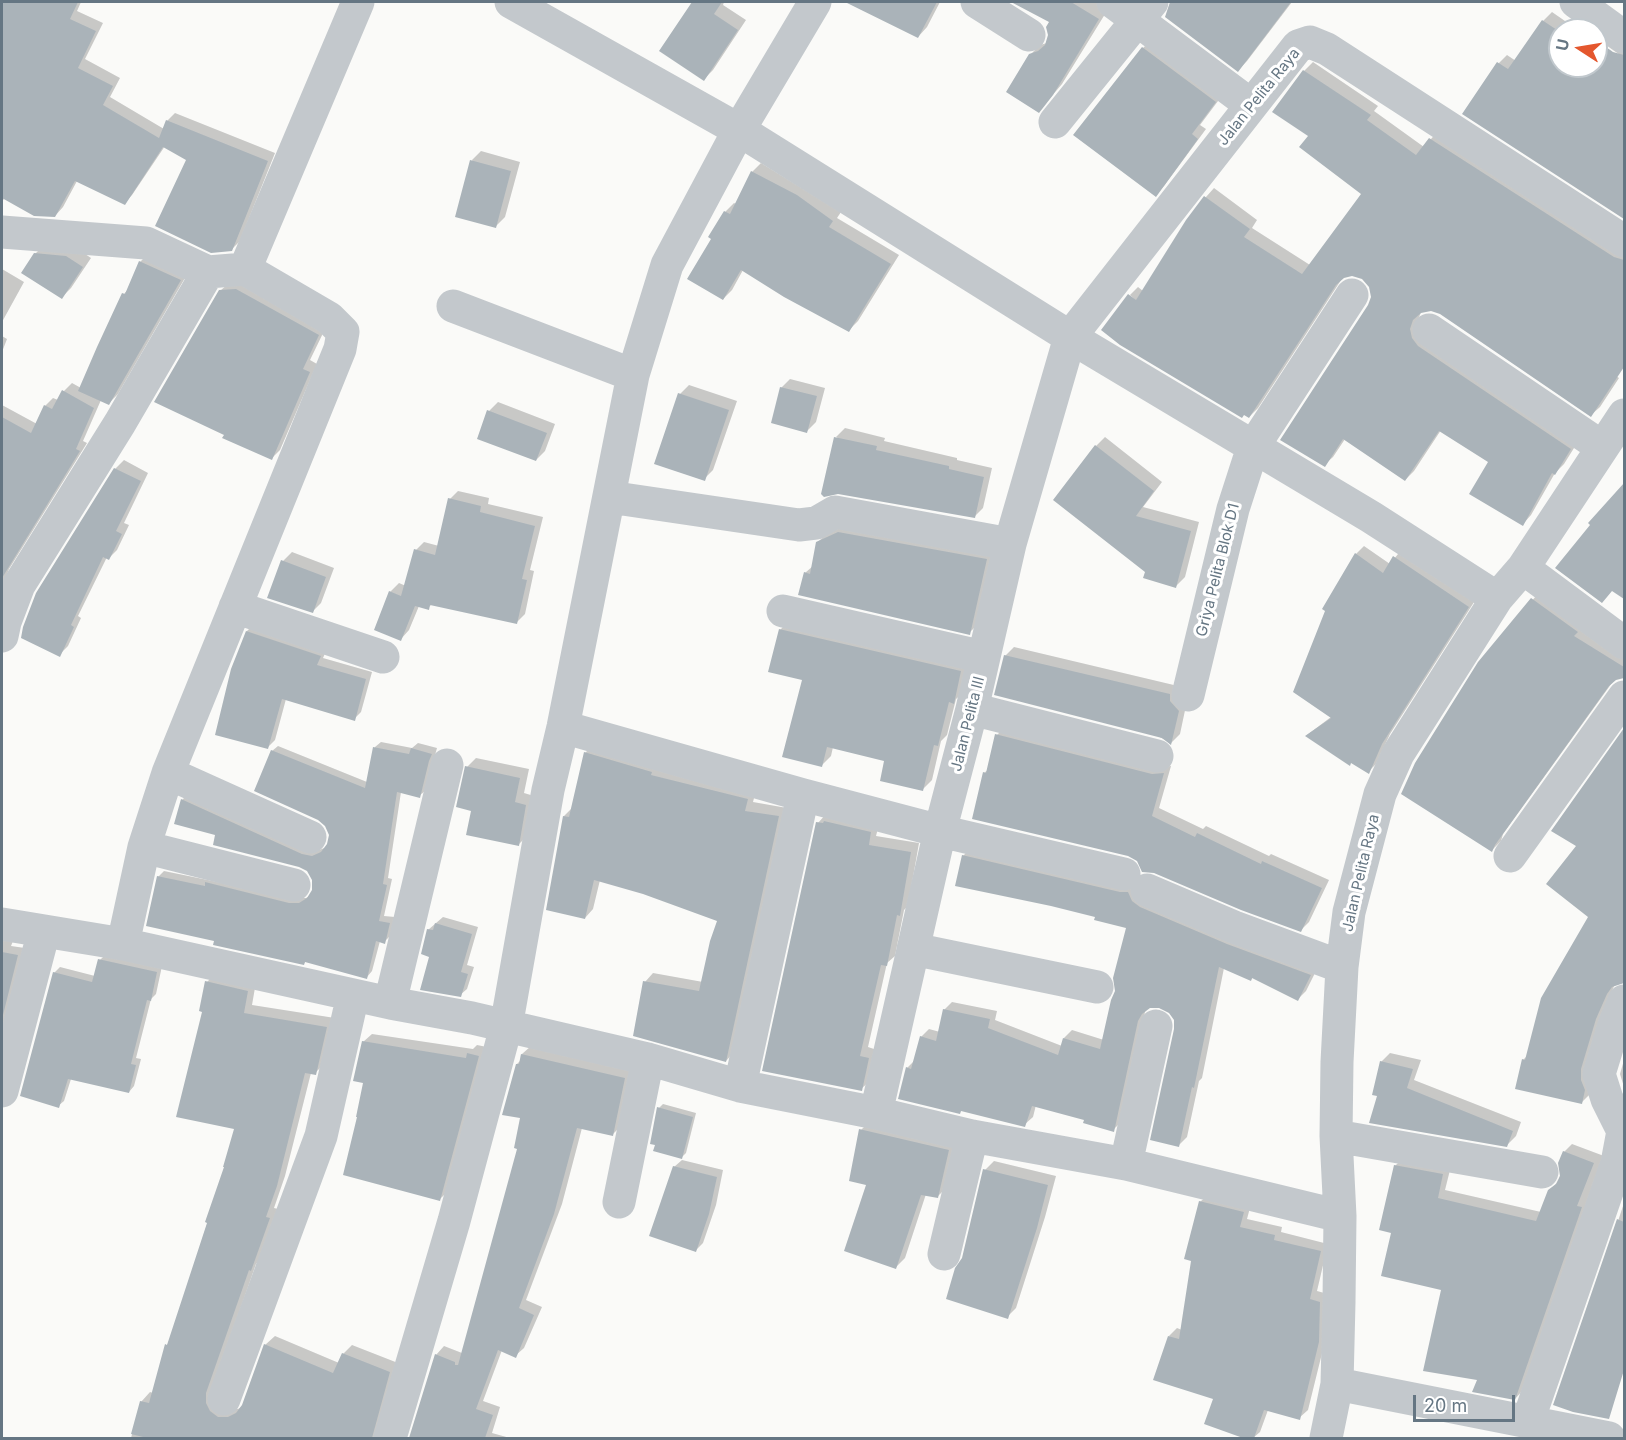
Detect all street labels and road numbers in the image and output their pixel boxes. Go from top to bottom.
street label: Jalan Pelita Raya [1214,45,1304,149]
street label: Griya Pelita Blok D1 [1193,502,1243,638]
street label: Jalan Pelita III [947,675,989,773]
street label: Jalan Pelita Raya [1339,813,1383,933]

